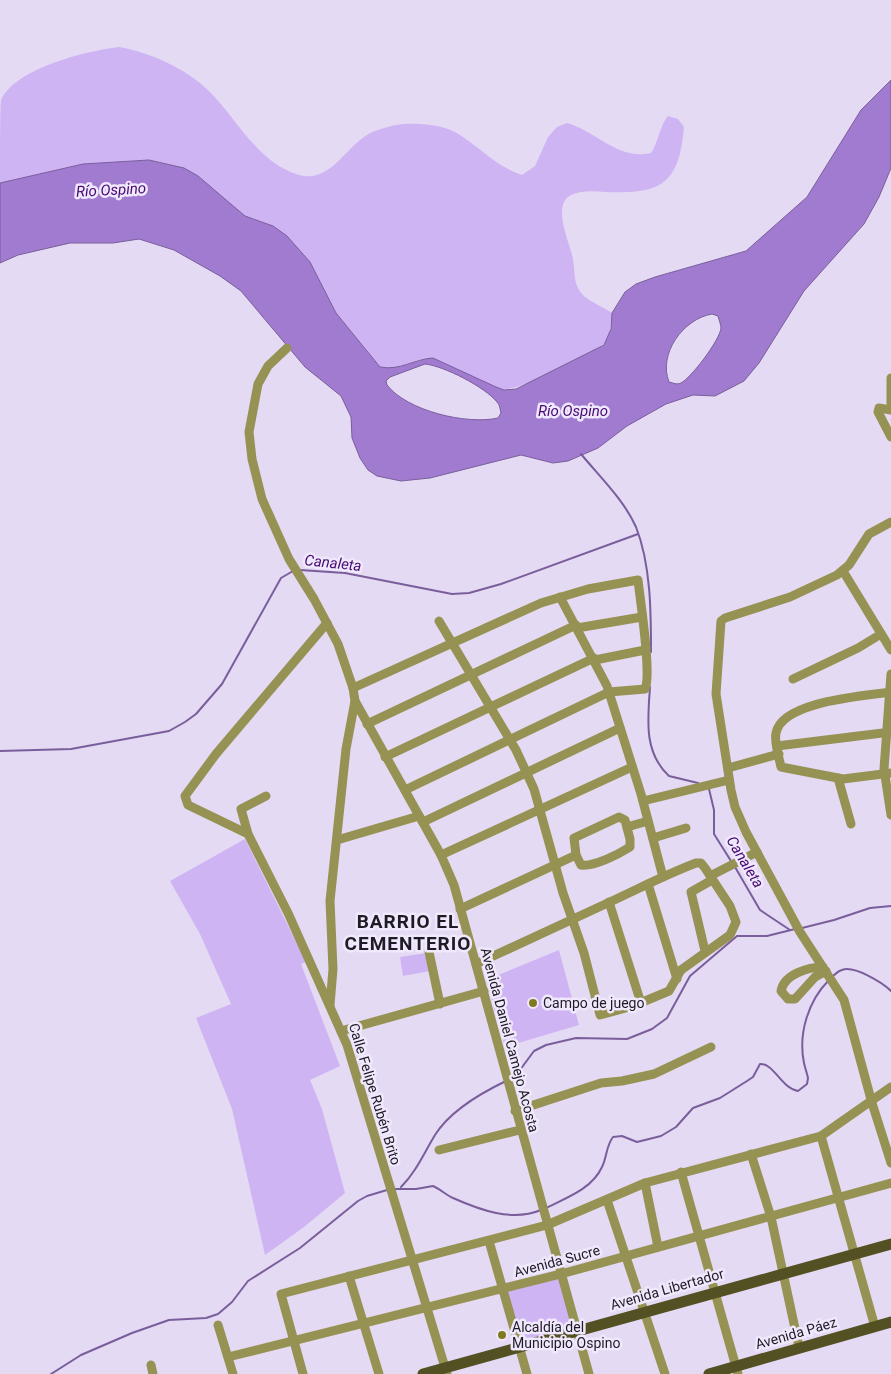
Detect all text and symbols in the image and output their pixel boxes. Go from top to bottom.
water label: Río Ospino [76,179,146,201]
water label: Río Ospino [538,402,608,420]
water label: Canaleta [304,551,362,575]
water label: Canaleta [723,833,768,891]
district label: BARRIO EL CEMENTERIO [345,910,471,955]
street label: Avenida Daniel Camejo Acosta [478,946,542,1134]
place label: Campo de juego [543,995,644,1011]
marker: Campo de juego [527,997,539,1009]
street label: Calle Felipe Rubén Brito [346,1021,404,1167]
street label: Avenida Sucre [512,1242,602,1280]
street label: Avenida Libertador [608,1265,726,1313]
street label: Avenida Páez [754,1314,839,1352]
place label: Alcaldía del Municipio Ospino [512,1319,620,1351]
marker: Alcaldía del Municipio Ospino [496,1329,508,1341]

